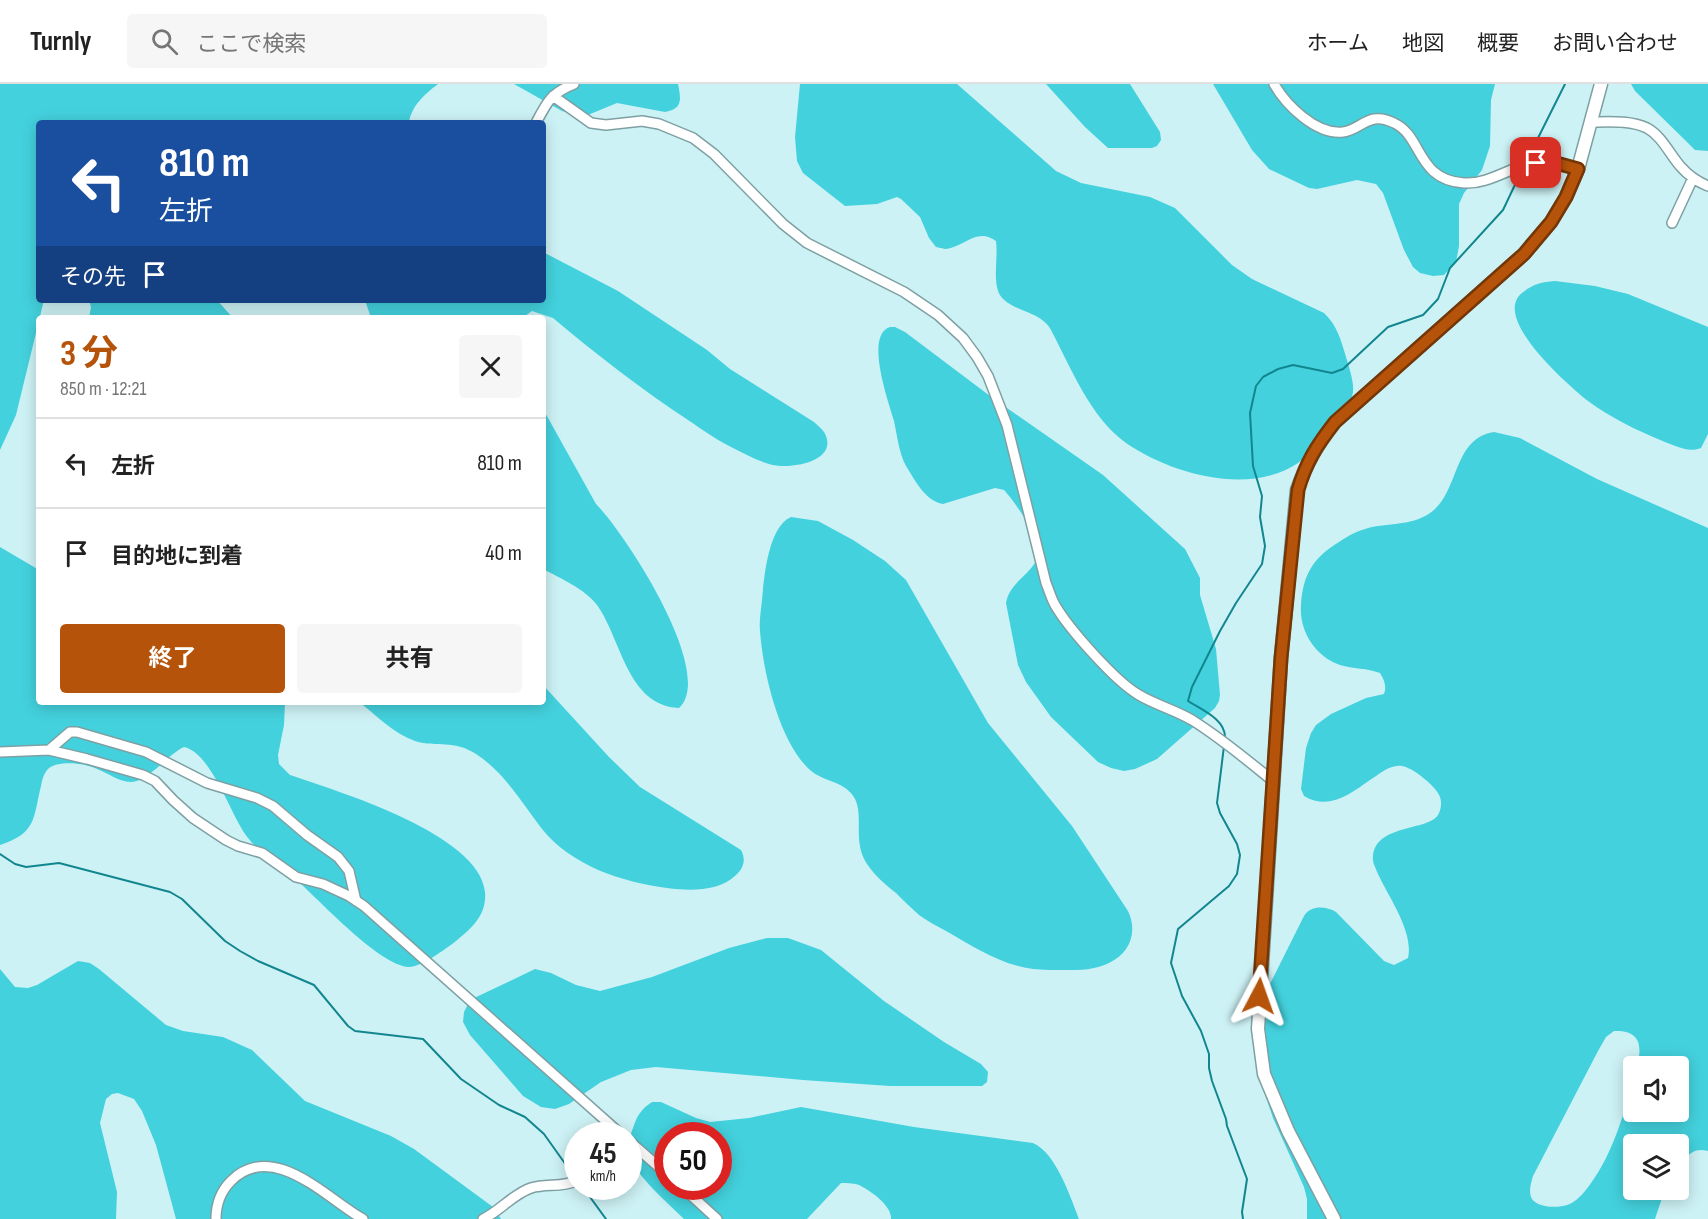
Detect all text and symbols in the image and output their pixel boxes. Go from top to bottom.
search box [127,14,547,68]
text: Turnly [30,25,91,58]
icon: search [148,25,181,58]
text: ここで検索 [196,31,306,58]
text: ホーム [1307,31,1369,56]
text: 地図 [1402,31,1444,56]
text: 概要 [1477,31,1519,56]
text: お問い合わせ [1552,31,1678,56]
pin [1510,137,1561,188]
text: 810 m [159,138,250,189]
icon: left [60,144,138,222]
icon: arrive [1519,146,1552,179]
text: 左折 [159,196,213,228]
icon: arrive [138,258,171,291]
text: その先 [60,264,126,291]
text: 3 分 [60,333,118,376]
button: close [459,335,522,398]
text: 850 m · 12:21 [60,377,147,401]
icon: left [60,447,93,480]
text: 810 m [477,450,522,477]
text: 左折 [111,453,155,480]
icon: arrive [60,537,93,570]
text: 40 m [485,540,522,567]
text: 目的地に到着 [111,543,243,570]
button: 終了 [60,624,285,693]
button: 共有 [297,624,522,693]
position arrow [1227,964,1291,1028]
map controls [1623,1056,1689,1200]
button: sound [1623,1056,1689,1122]
speed limit sign: 50 [654,1122,732,1200]
button: layers [1623,1134,1689,1200]
text: 45 [589,1136,617,1172]
text: km/h [590,1167,616,1186]

